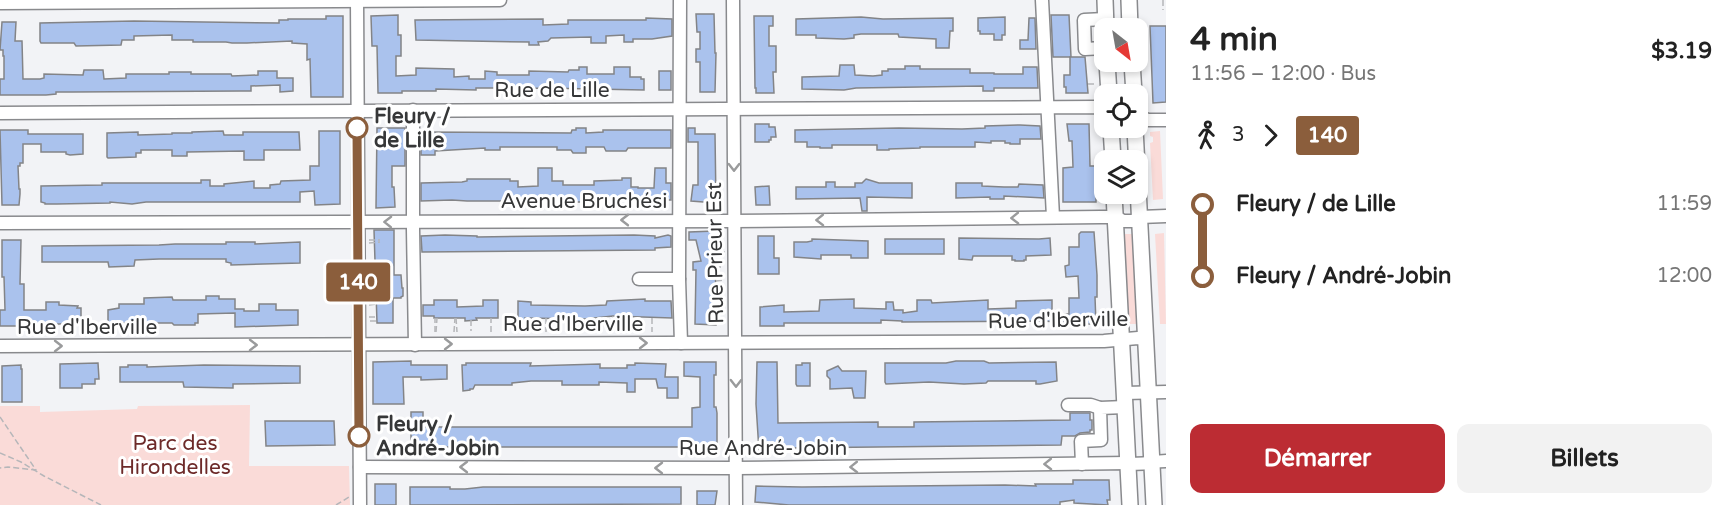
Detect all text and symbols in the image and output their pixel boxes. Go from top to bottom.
north arrow [1094,18,1148,72]
map controls [1094,18,1148,204]
text: 4 min [1190,20,1278,59]
text: $3.19 [1651,38,1712,64]
text: 11:56 – 12:00 · Bus [1190,62,1376,86]
street label: Rue de Lille [494,78,610,103]
button: locate [1094,84,1148,138]
place label: Fleury / de Lille [374,104,451,153]
marker: Fleury / de Lille [346,117,368,139]
icon: walk [1190,119,1223,152]
icon: forward [1254,119,1287,152]
text: 3 [1232,123,1245,147]
text: 140 [1308,123,1347,148]
button: layers [1094,150,1148,204]
one-way arrow [728,163,740,172]
street label: Rue Prieur Est [702,182,729,324]
street label: Avenue Bruchési [500,189,668,214]
text: Fleury / de Lille [1236,191,1396,217]
text: 11:59 [1657,192,1712,216]
one-way arrow [1011,211,1020,224]
one-way arrow [621,214,630,226]
one-way arrow [816,214,825,226]
one-way arrow [384,215,393,228]
line badge: 140 [324,262,392,302]
text: Fleury / André-Jobin [1236,263,1451,289]
text: 12:00 [1657,264,1712,288]
text: 140 [338,270,378,295]
street label: Rue d'Iberville [987,307,1129,334]
street label: Rue d'Iberville [503,312,643,337]
street label: Rue d'Iberville [17,315,157,340]
one-way arrow [639,337,648,349]
one-way arrow [444,338,453,351]
one-way arrow [249,339,258,351]
one-way arrow [54,340,63,352]
one-way arrow [730,379,742,388]
place label: Fleury / André-Jobin [376,412,500,461]
button: Démarrer [1190,424,1445,493]
button: Billets [1457,424,1712,493]
marker: Fleury / André-Jobin [348,425,370,447]
park label: Parc des Hirondelles [119,431,231,480]
street label: Rue André-Jobin [679,436,847,461]
one-way arrow [1044,458,1053,470]
one-way arrow [849,460,858,473]
one-way arrow [459,461,468,473]
one-way arrow [654,462,663,474]

